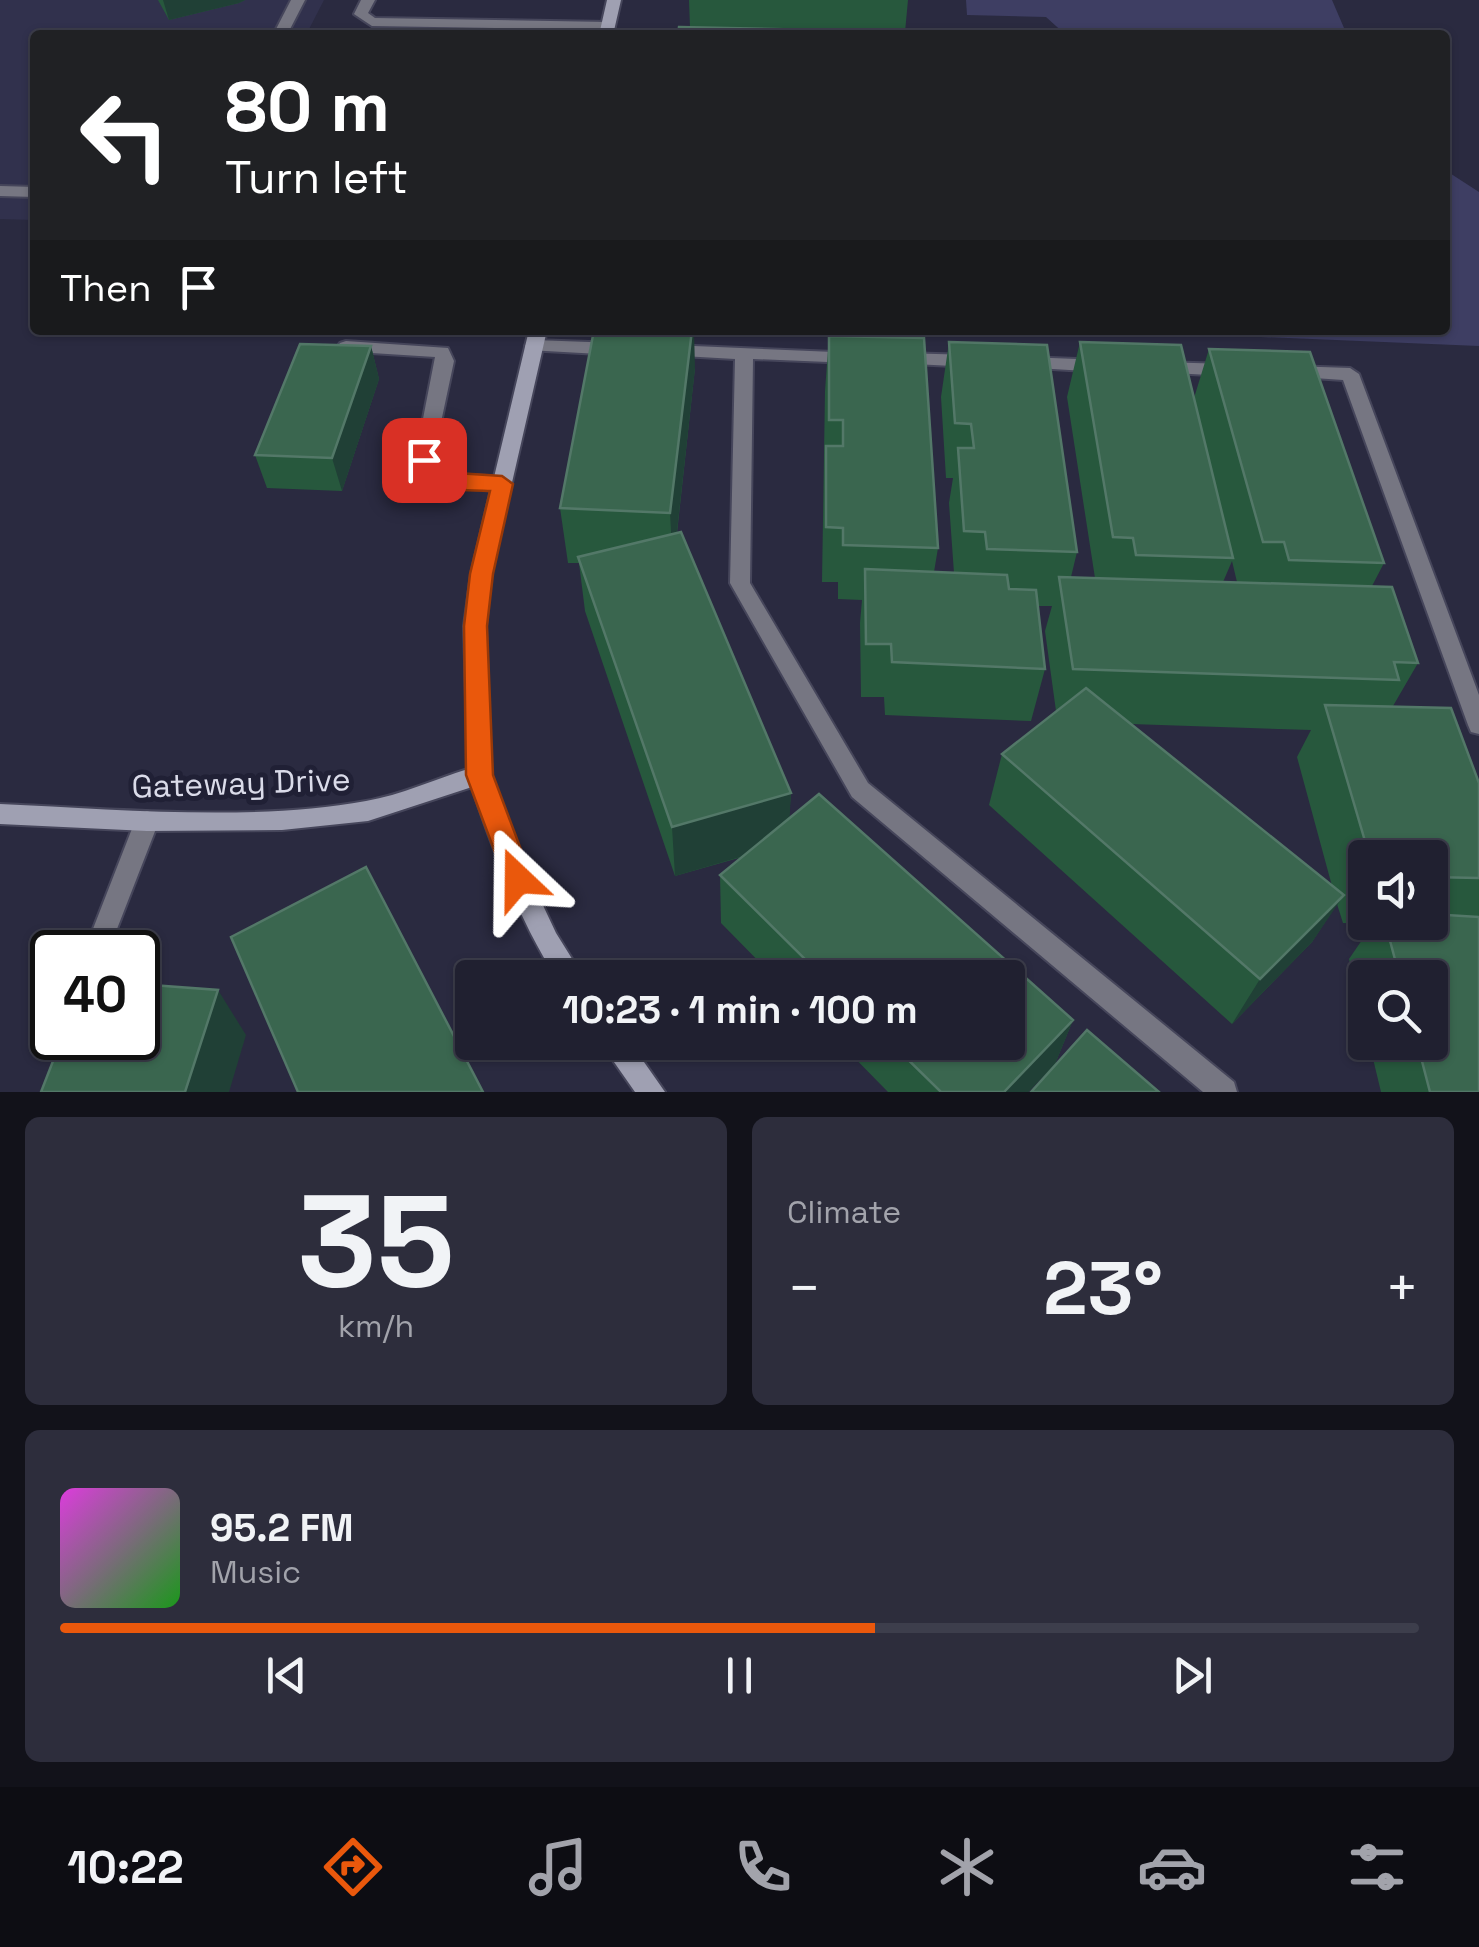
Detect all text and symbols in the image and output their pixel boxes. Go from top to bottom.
text: 80 m [225,62,390,151]
icon: left [60,70,190,200]
text: Turn left [225,149,408,206]
icon: arrive [171,260,226,315]
text: Then [60,264,151,312]
pin [382,418,467,503]
icon: arrive [397,433,452,488]
street label: Gateway Drive [131,759,351,807]
position arrow [466,827,570,931]
map controls [1348,840,1448,1060]
button: sound [1348,840,1448,940]
speed limit sign: 40 [30,930,160,1060]
button: search [1348,960,1448,1060]
text: 10:23 · 1 min · 100 m [562,986,918,1034]
text: 35 [297,1158,455,1324]
text: Climate [787,1192,901,1232]
text: 23° [1043,1240,1163,1336]
text: − [787,1253,821,1323]
text: + [1385,1253,1419,1323]
text: km/h [338,1306,414,1346]
text: 95.2 FM [210,1504,354,1552]
text: Music [210,1552,301,1592]
icon: previous [259,1648,314,1703]
icon: pause [712,1648,767,1703]
icon: next [1165,1648,1220,1703]
icon: directions [318,1832,388,1902]
icon: music [523,1832,593,1902]
icon: phone [728,1832,798,1902]
icon: climate [932,1832,1002,1902]
icon: car [1137,1832,1207,1902]
icon: filters [1342,1832,1412,1902]
text: 10:22 [67,1839,184,1896]

